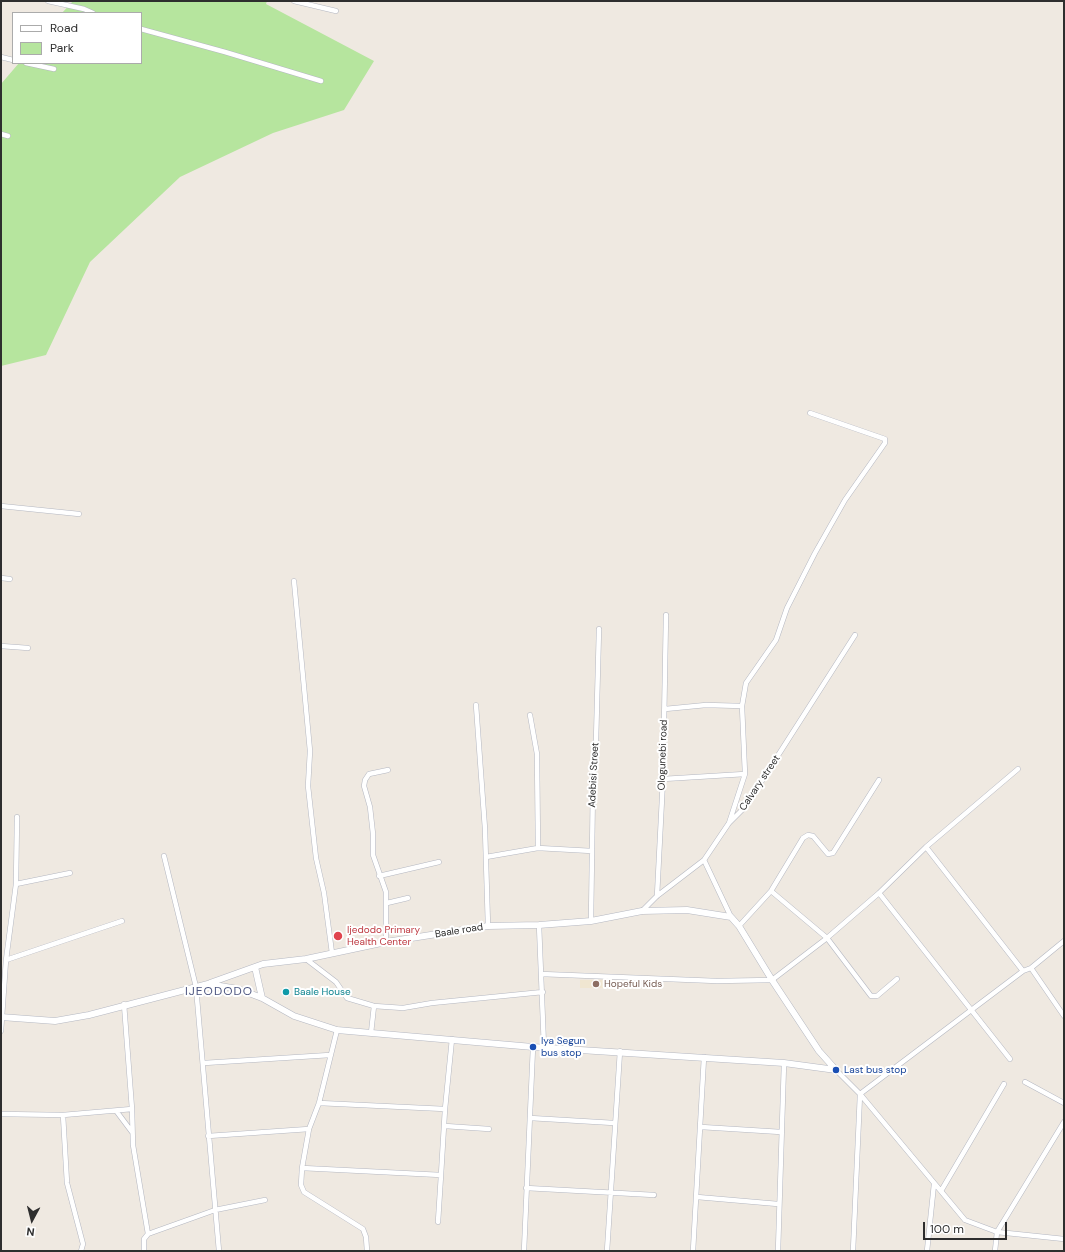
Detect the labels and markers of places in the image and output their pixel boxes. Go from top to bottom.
place label: Ijedodo Primary Health Center [347,924,420,948]
marker: Ijedodo Primary Health Center [332,930,344,942]
place label: Hopeful Kids [604,978,662,990]
marker: Hopeful Kids [591,979,601,989]
place label: Baale House [294,986,351,998]
marker: Baale House [281,987,291,997]
place label: Iya Segun bus stop [541,1035,585,1058]
marker: Iya Segun bus stop [528,1042,538,1052]
place label: Last bus stop [844,1064,907,1076]
marker: Last bus stop [831,1065,841,1075]

